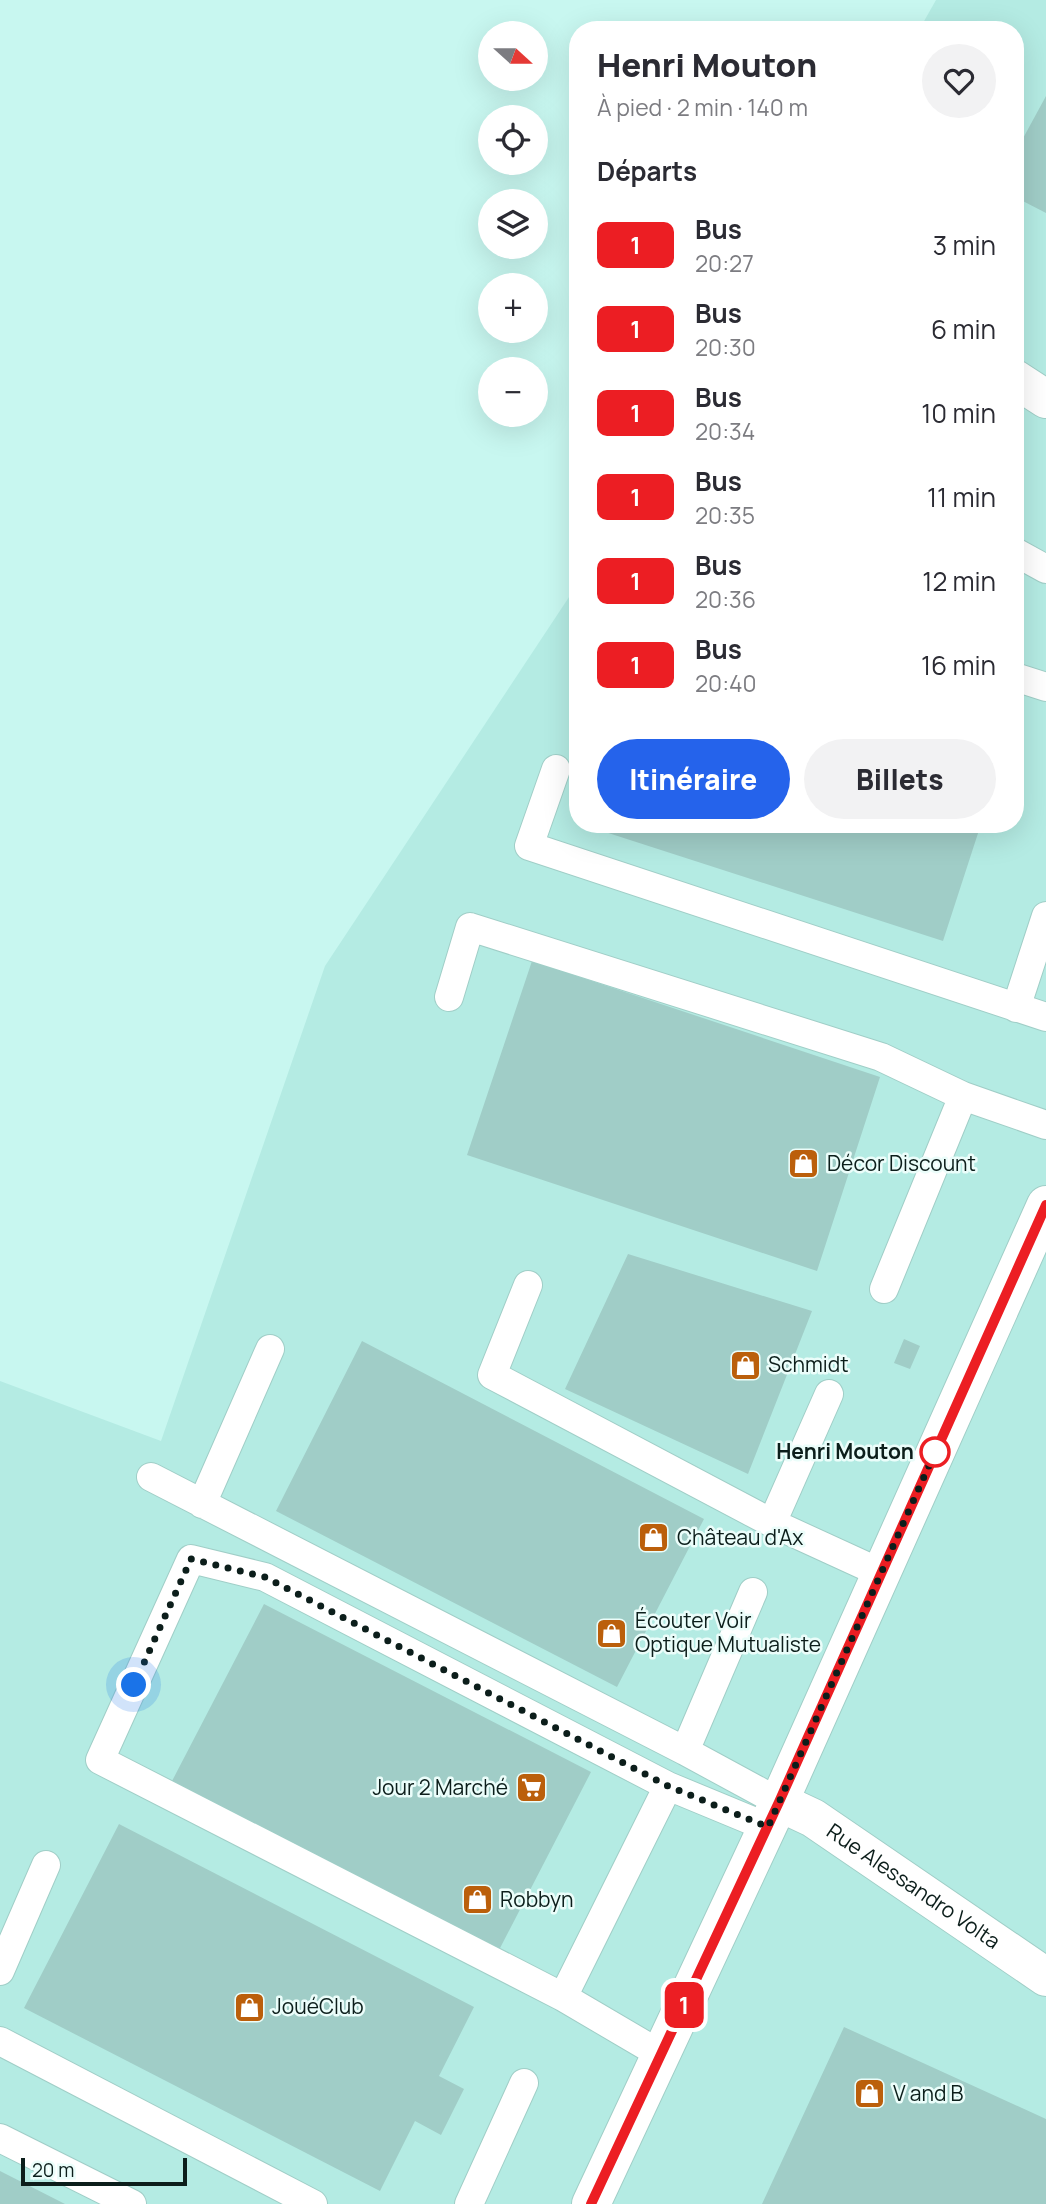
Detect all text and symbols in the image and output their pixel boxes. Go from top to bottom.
north arrow [478,21,548,91]
map controls [478,21,548,427]
text: Henri Mouton [597,42,817,87]
button: heart [922,44,996,118]
text: À pied · 2 min · 140 m [597,91,808,123]
button: locate [478,105,548,175]
text: Départs [597,153,697,189]
button: layers [478,189,548,259]
text: Bus [695,211,742,247]
text: 3 min [933,227,996,263]
text: 1 [630,228,641,261]
text: 20:27 [695,247,754,279]
button: + [478,273,548,343]
text: Bus [695,295,742,331]
text: 6 min [931,311,996,347]
text: 1 [630,312,641,345]
text: 20:30 [695,331,756,363]
button: − [478,357,548,427]
text: Bus [695,379,742,415]
text: 10 min [921,395,996,431]
text: 1 [630,396,641,429]
text: 20:34 [695,415,755,447]
text: Bus [695,463,742,499]
text: 11 min [927,479,996,515]
text: 1 [630,480,641,513]
text: 20:35 [695,499,755,531]
text: Bus [695,547,742,583]
text: 12 min [922,563,996,599]
text: 1 [630,564,641,597]
text: 20:36 [695,583,756,615]
text: Bus [695,631,742,667]
text: 16 min [921,647,996,683]
text: 1 [630,648,641,681]
text: 20:40 [695,667,757,699]
button: Itinéraire [597,739,790,819]
button: Billets [804,739,996,819]
shop icon: Décor Discount [787,1147,821,1181]
place label: Décor Discount [827,1149,976,1177]
shop icon: Schmidt [728,1348,762,1382]
place label: Schmidt [768,1350,849,1378]
place label: Henri Mouton [776,1437,914,1465]
marker: Henri Mouton [920,1437,950,1467]
shop icon: Château d'Ax [637,1521,671,1555]
place label: Château d'Ax [677,1523,803,1551]
place label: Écouter Voir Optique Mutualiste [635,1606,821,1658]
shop icon: Écouter Voir Optique Mutualiste [595,1616,629,1650]
your location [116,1667,151,1702]
supermarket icon: Jour 2 Marché [514,1771,548,1805]
place label: Jour 2 Marché [372,1773,508,1801]
street label: Rue Alessandro Volta [822,1817,1006,1955]
shop icon: Robbyn [460,1883,494,1917]
place label: Robbyn [500,1885,574,1913]
line badge: 1 [661,1982,707,2028]
text: 1 [679,1988,689,2021]
shop icon: JouéClub [232,1990,266,2024]
place label: JouéClub [272,1992,364,2020]
shop icon: V and B [853,2077,887,2111]
place label: V and B [893,2079,964,2107]
scale bar [21,2155,187,2187]
text: 20 m [32,2157,74,2183]

